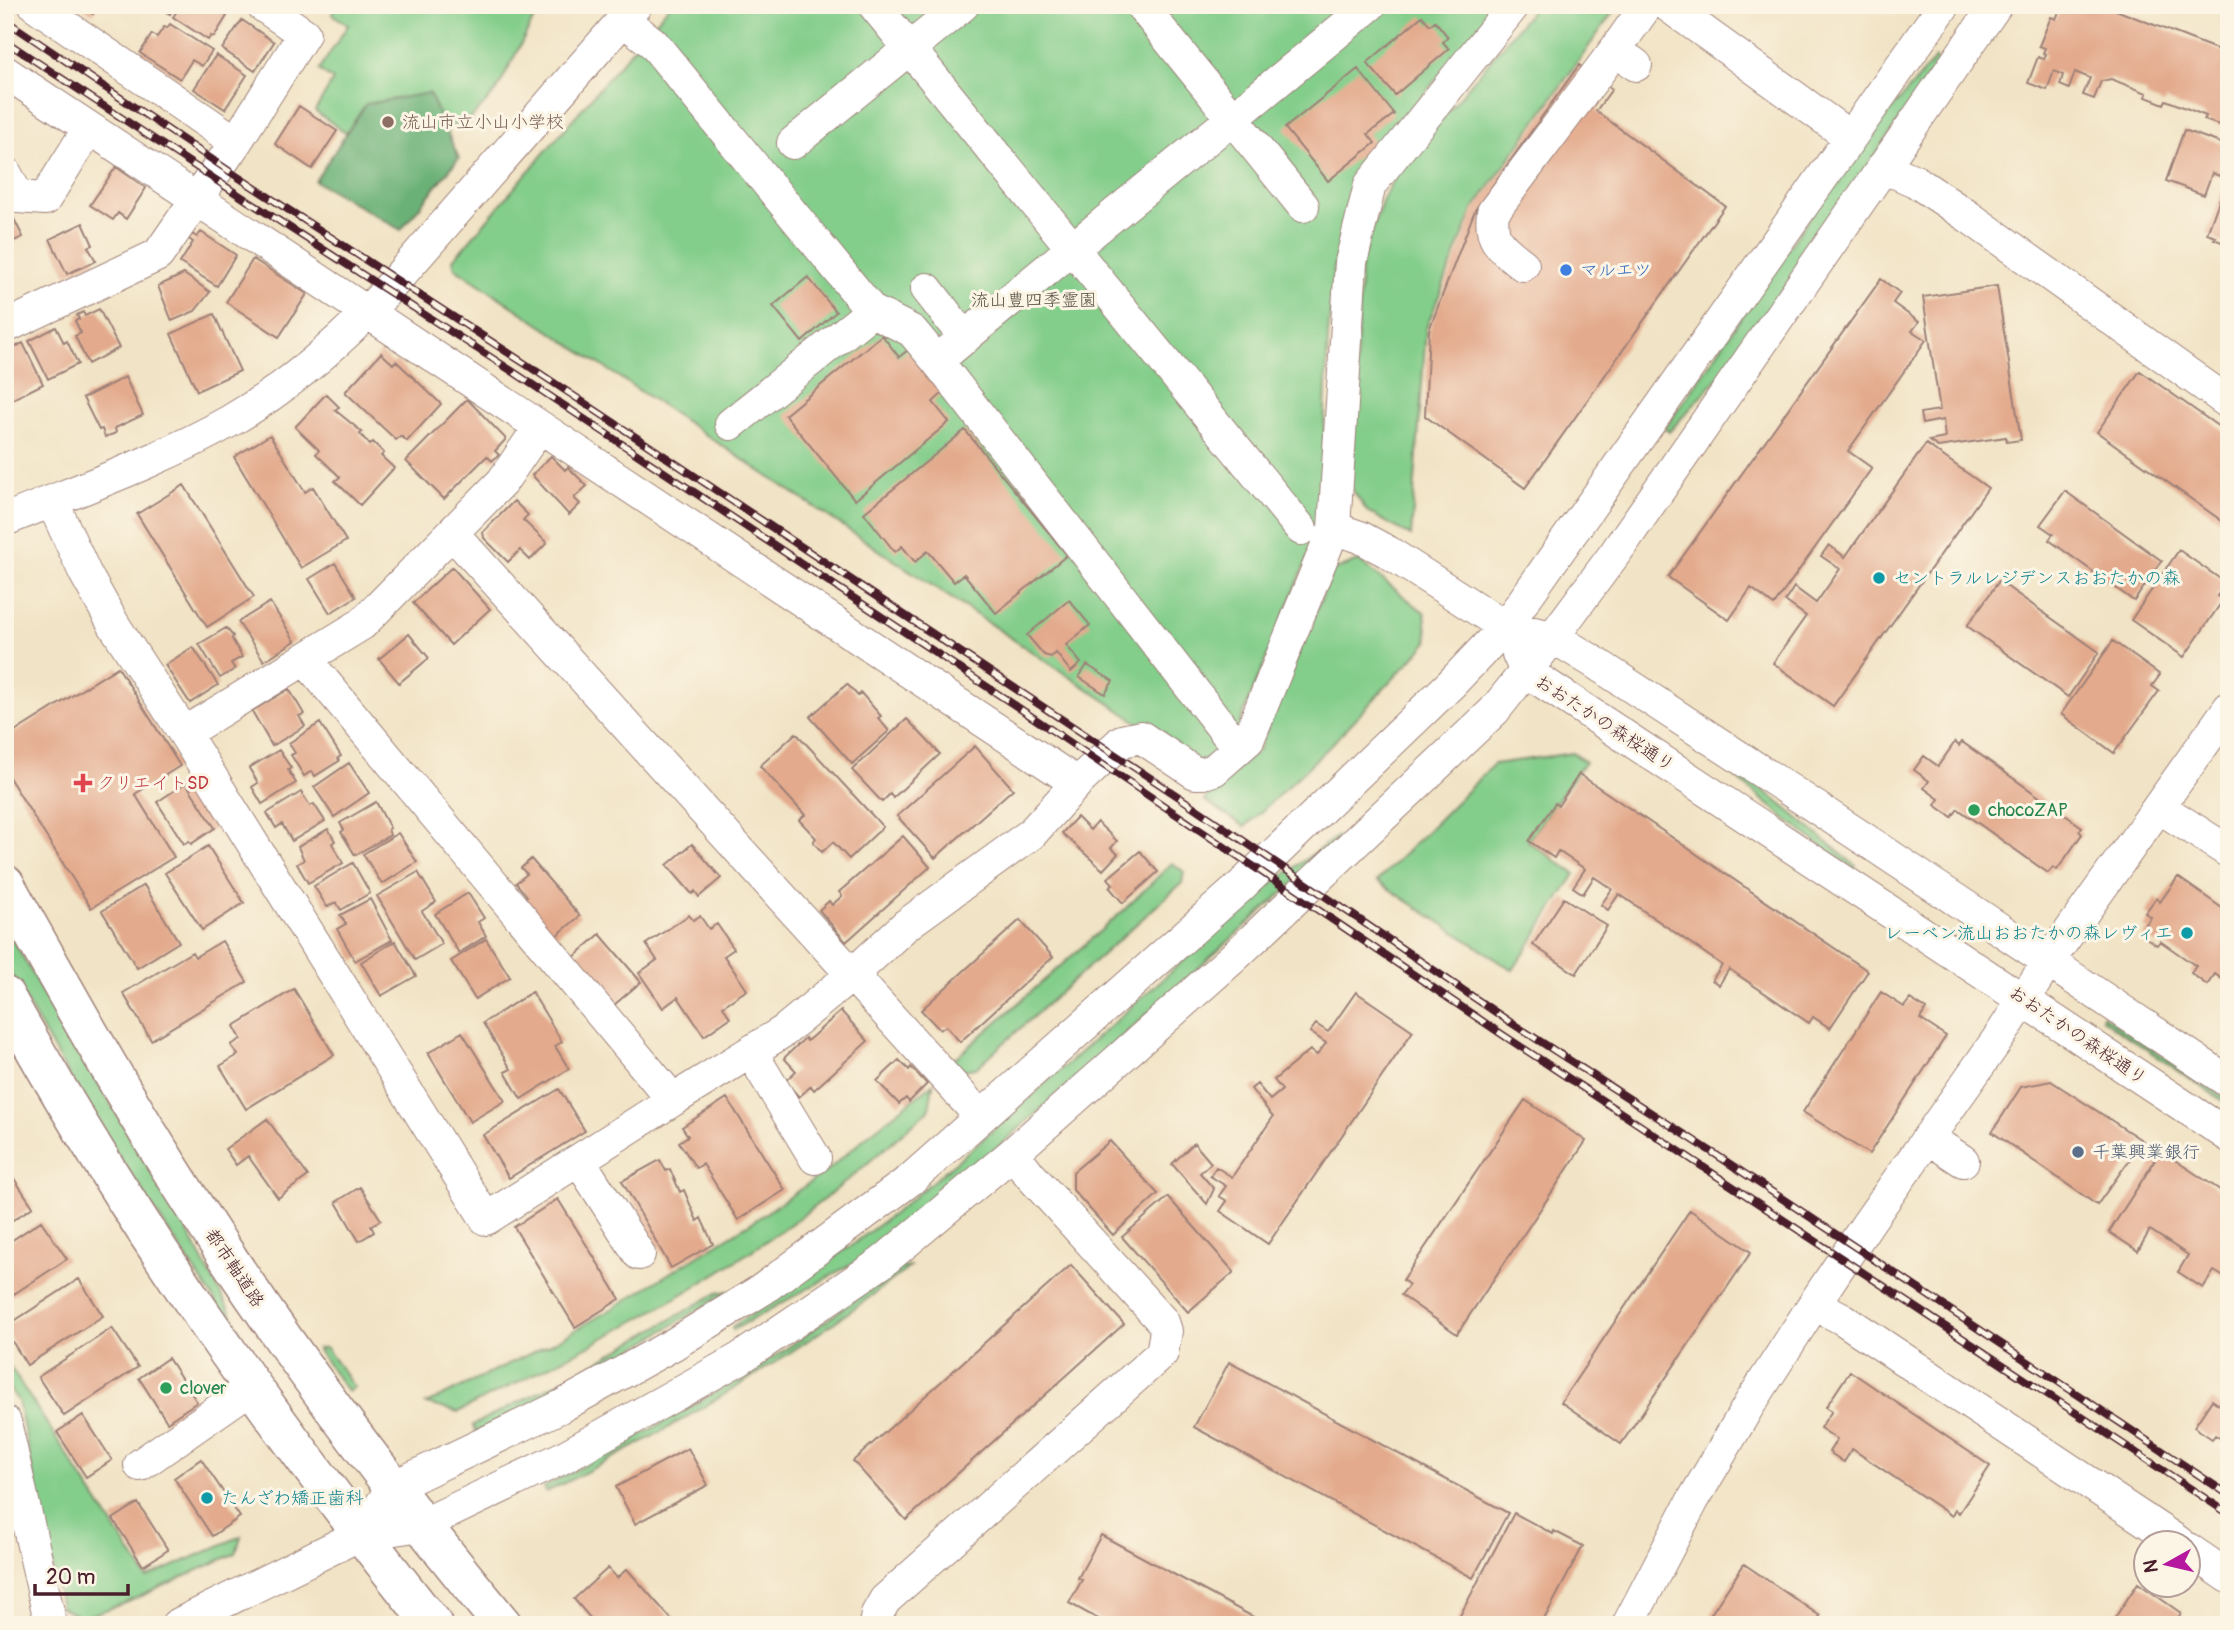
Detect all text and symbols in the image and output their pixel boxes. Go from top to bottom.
place label: 流山市立小山小学校 [402,111,564,134]
marker: 流山市立小山小学校 [380,114,396,130]
place label: マルエツ [1580,259,1652,282]
marker: マルエツ [1558,262,1574,278]
park label: 流山豊四季霊園 [971,289,1097,312]
place label: セントラルレジデンスおおたかの森 [1893,567,2180,590]
marker: セントラルレジデンスおおたかの森 [1871,570,1887,586]
street label: おおたかの森桜通り [1531,670,1679,777]
place label: クリエイトSD [97,772,209,795]
marker: クリエイトSD [75,775,91,791]
place label: chocoZAP [1988,799,2068,822]
marker: chocoZAP [1966,802,1982,818]
place label: レーベン流山おおたかの森レヴィエ [1884,922,2173,945]
marker: レーベン流山おおたかの森レヴィエ [2179,925,2195,941]
street label: おおたかの森桜通り [2004,981,2151,1090]
place label: 千葉興業銀行 [2092,1141,2200,1164]
marker: 千葉興業銀行 [2070,1144,2086,1160]
street label: 都市軸道路 [200,1225,269,1312]
place label: clover [180,1377,227,1400]
marker: clover [158,1380,174,1396]
place label: たんざわ矯正歯科 [221,1487,363,1510]
marker: たんざわ矯正歯科 [199,1490,215,1506]
north arrow [2132,1528,2202,1598]
scale bar [35,1553,128,1597]
text: N [2138,1558,2164,1574]
text: 20 m [46,1564,95,1591]

